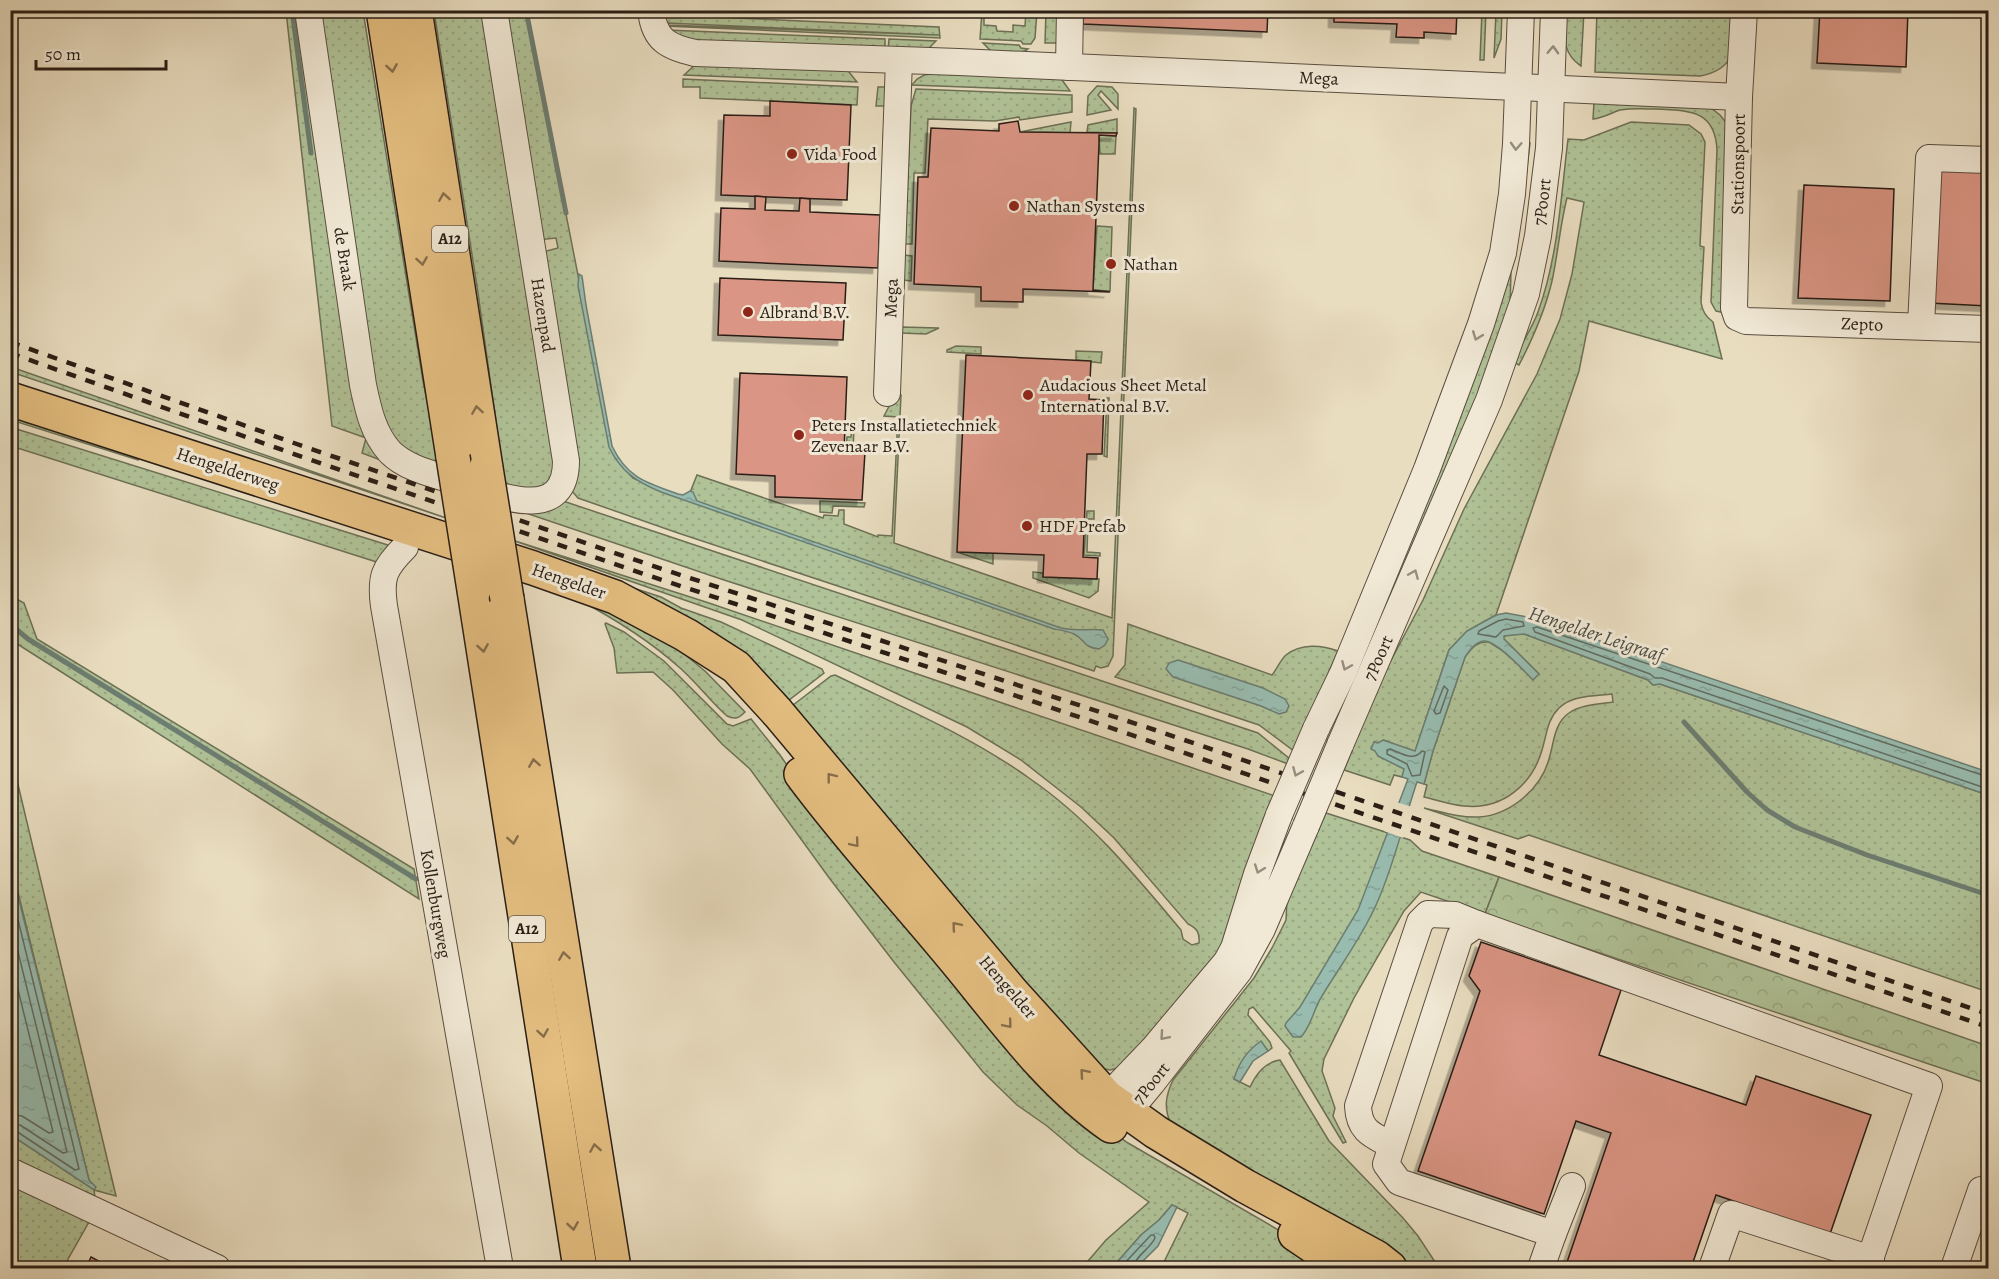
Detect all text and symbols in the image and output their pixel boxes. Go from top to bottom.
scale bar [36,33,166,71]
text: 50 m [45,42,81,66]
one-way arrow [1546,45,1559,54]
one-way arrow [386,64,398,73]
street label: Mega [1299,65,1340,91]
street label: Stationspoort [1725,113,1751,215]
one-way arrow [1509,141,1522,150]
place label: Vida Food [803,142,877,166]
marker: Vida Food [785,147,799,161]
street label: 7Poort [1527,177,1557,227]
one-way arrow [438,192,450,202]
place label: Nathan Systems [1026,194,1145,218]
marker: Nathan Systems [1007,199,1021,213]
street label: de Braak [328,225,362,293]
road number: A12 [432,226,468,252]
place label: Nathan [1123,252,1178,276]
one-way arrow [416,256,428,266]
marker: Nathan [1104,257,1118,271]
street label: Hazenpad [525,276,561,354]
street label: Mega [878,277,904,318]
place label: Albrand B.V. [759,300,850,324]
marker: Albrand B.V. [741,305,755,319]
street label: Zepto [1840,311,1884,337]
one-way arrow [1472,330,1484,341]
place label: Audacious Sheet Metal International B.V. [1039,373,1207,418]
marker: Audacious Sheet Metal International B.V. [1021,388,1035,402]
one-way arrow [472,406,484,415]
place label: Peters Installatietechniek Zevenaar B.V. [811,413,997,458]
marker: Peters Installatietechniek Zevenaar B.V. [792,428,806,442]
street label: Hengelderweg [173,441,283,497]
place label: HDF Prefab [1039,514,1126,538]
marker: HDF Prefab [1020,519,1034,533]
street label: Hengelder [529,557,610,605]
one-way arrow [1407,570,1419,581]
water label: Hengelder Leigraaf [1525,599,1671,670]
street label: 7Poort [1357,631,1399,685]
one-way arrow [477,643,489,652]
one-way arrow [1341,660,1353,671]
one-way arrow [528,759,541,769]
one-way arrow [1293,765,1305,776]
one-way arrow [827,772,838,783]
one-way arrow [507,836,519,845]
one-way arrow [848,836,859,847]
street label: Kollenburgweg [415,847,457,961]
one-way arrow [1253,863,1266,874]
road number: A12 [509,916,545,942]
one-way arrow [952,922,963,933]
street label: Hengelder [974,950,1042,1024]
one-way arrow [559,951,571,961]
one-way arrow [1001,1017,1012,1028]
one-way arrow [537,1029,549,1038]
one-way arrow [1161,1029,1172,1040]
street label: 7Poort [1127,1057,1175,1109]
one-way arrow [1080,1069,1091,1080]
one-way arrow [589,1144,602,1154]
one-way arrow [567,1221,579,1230]

